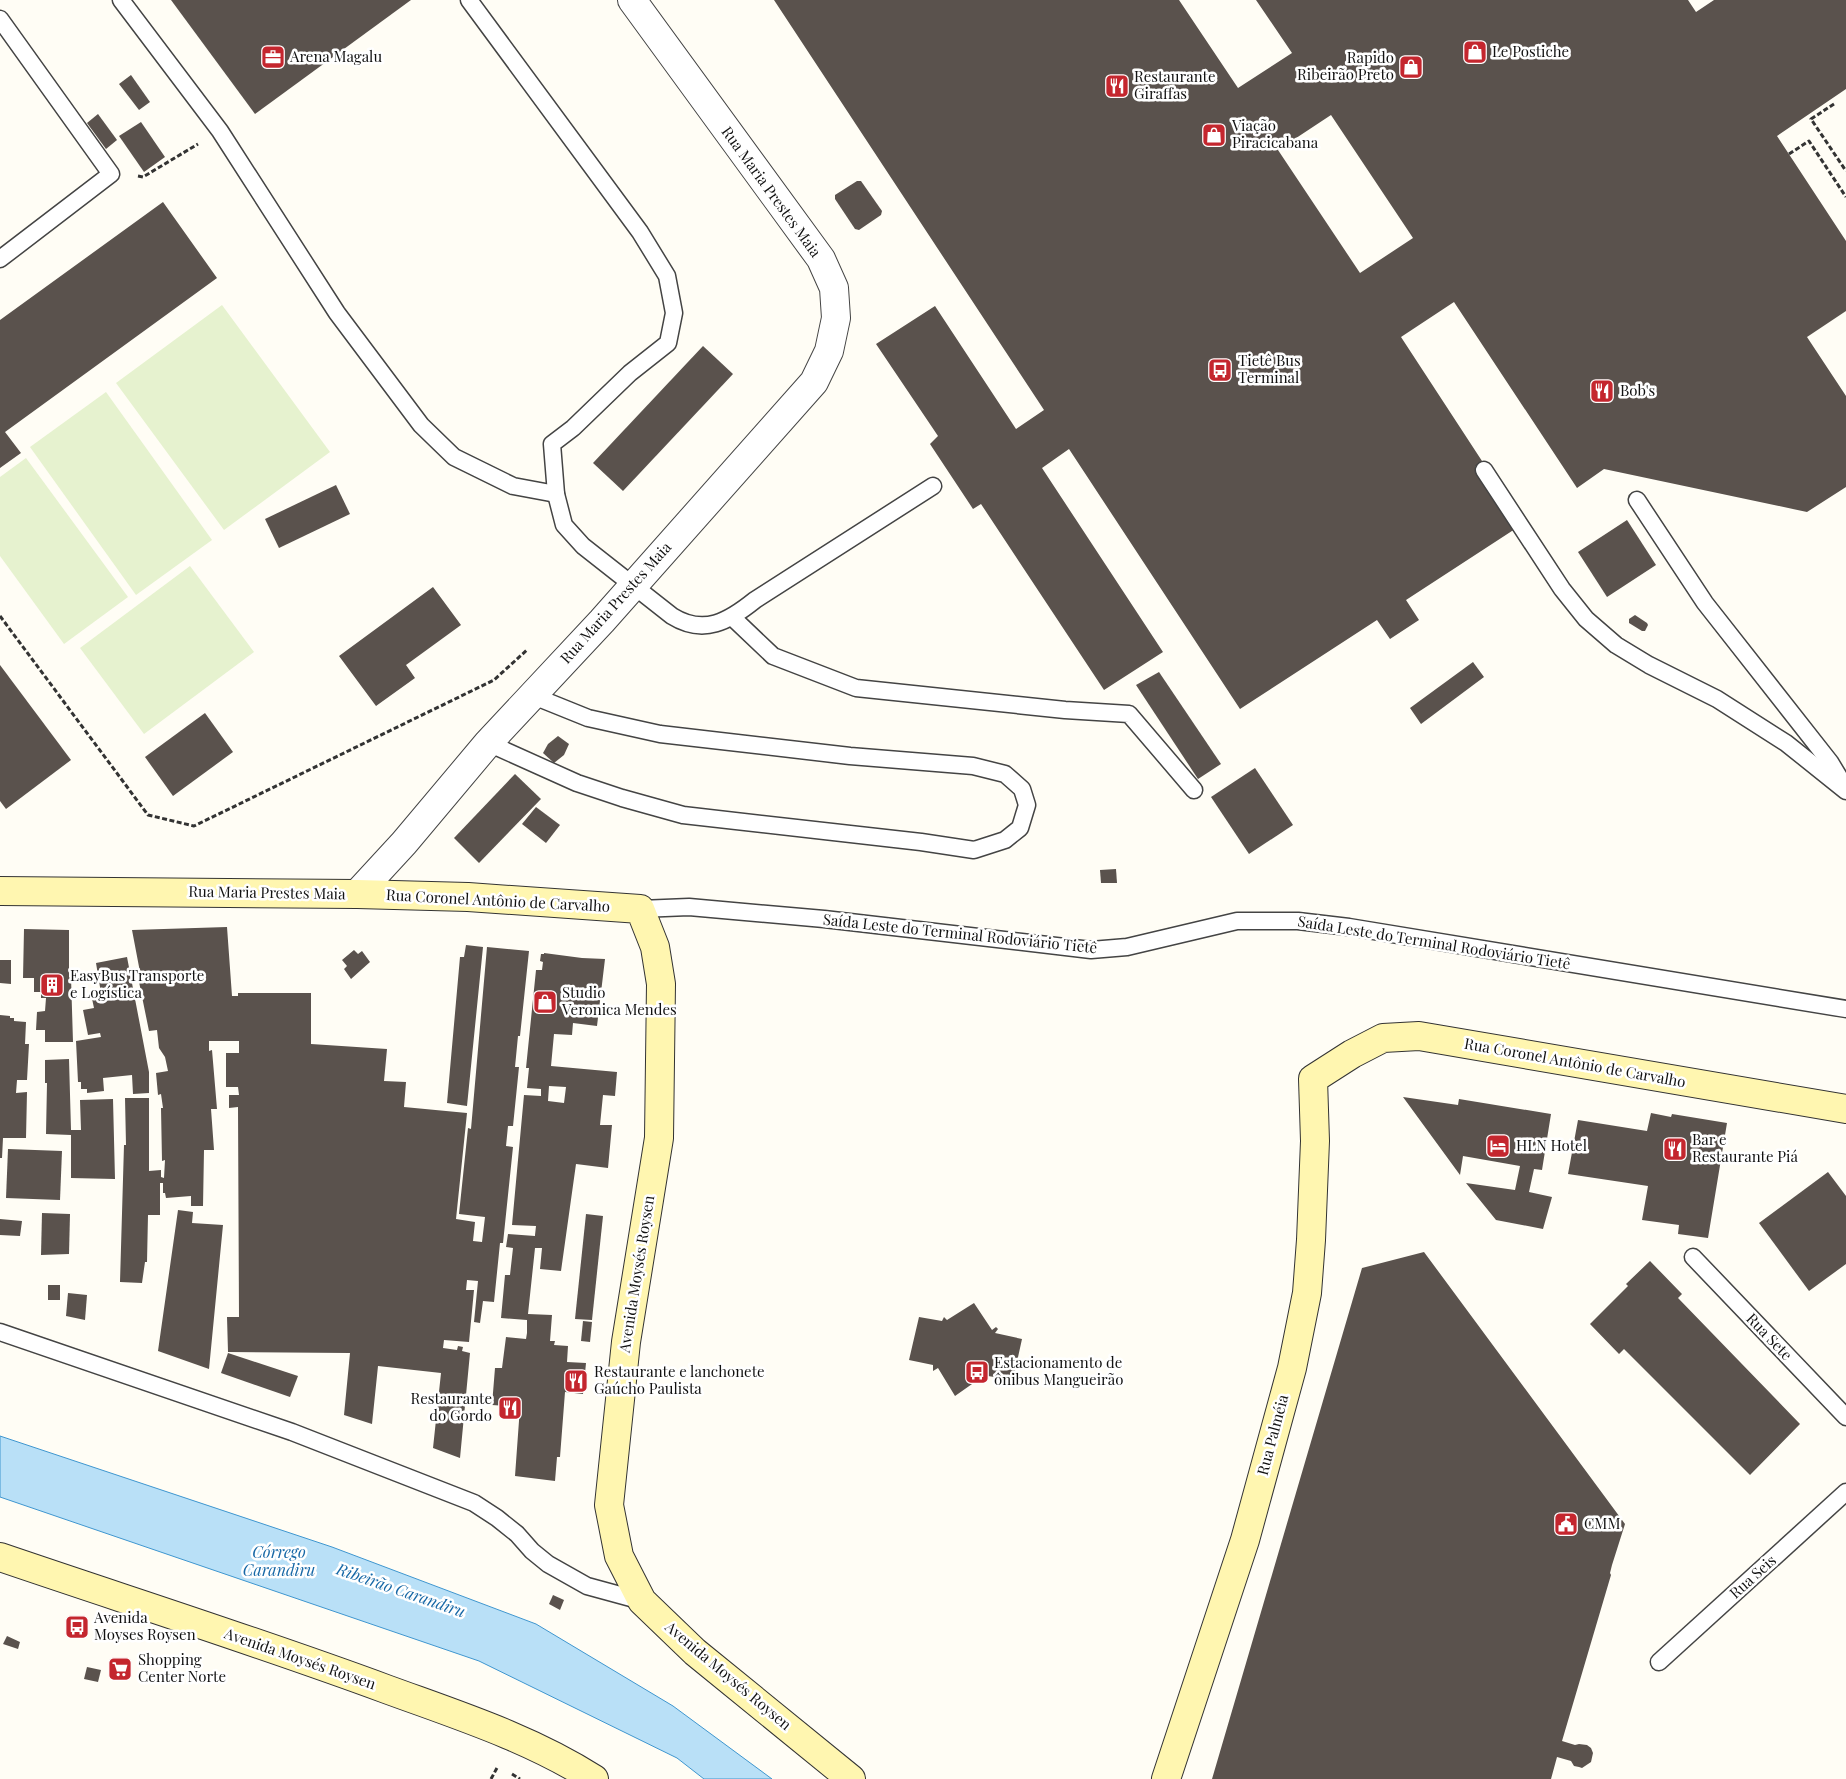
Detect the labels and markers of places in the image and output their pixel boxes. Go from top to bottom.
shop icon: Le Postiche [1462,39,1488,65]
place label: Le Postiche [1492,41,1569,61]
office icon: Arena Magalu [260,44,286,70]
place label: Arena Magalu [289,46,382,66]
place label: Rapido Ribeirão Preto [1297,47,1394,84]
shop icon: Rapido Ribeirão Preto [1398,54,1424,80]
place label: Restaurante Giraffas [1134,66,1216,103]
restaurant icon: Restaurante Giraffas [1104,73,1130,99]
place label: Viação Piracicabana [1231,115,1319,152]
shop icon: Viação Piracicabana [1201,122,1227,148]
place label: Tietê Bus Terminal [1238,350,1301,387]
bus stop icon: Tietê Bus Terminal [1207,357,1233,383]
restaurant icon: Bob's [1589,378,1615,404]
place label: Bob's [1620,380,1655,400]
place label: EasyBus Transporte e Logística [70,965,204,1002]
building icon: EasyBus Transporte e Logística [39,972,65,998]
place label: Studio Veronica Mendes [561,982,677,1019]
shop icon: Studio Veronica Mendes [532,989,558,1015]
place label: Bar e Restaurante Piá [1692,1129,1798,1166]
hotel icon: HLN Hotel [1485,1133,1511,1159]
place label: HLN Hotel [1516,1135,1587,1155]
restaurant icon: Bar e Restaurante Piá [1662,1136,1688,1162]
place label: Estacionamento de ônibus Mangueirão [994,1352,1123,1389]
bus stop icon: Estacionamento de ônibus Mangueirão [964,1359,990,1385]
place label: Restaurante e lanchonete Gaúcho Paulista [594,1361,765,1398]
restaurant icon: Restaurante e lanchonete Gaúcho Paulista [563,1368,589,1394]
place label: Restaurante do Gordo [410,1388,492,1425]
restaurant icon: Restaurante do Gordo [497,1395,523,1421]
public building icon: CMM [1553,1511,1579,1537]
place label: CMM [1584,1513,1620,1533]
place label: Avenida Moyses Roysen [93,1607,196,1644]
bus stop icon: Avenida Moyses Roysen [64,1614,90,1640]
place label: Shopping Center Norte [138,1649,226,1686]
supermarket icon: Shopping Center Norte [107,1656,133,1682]

